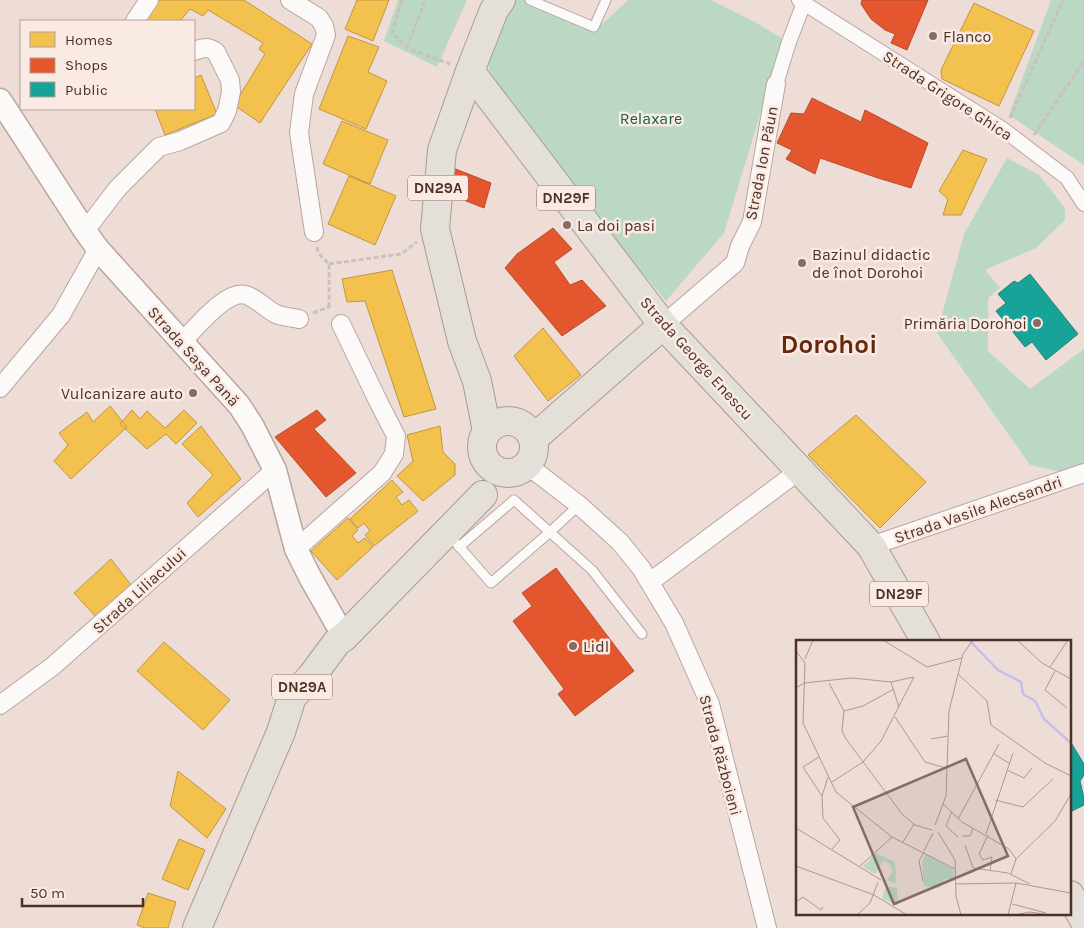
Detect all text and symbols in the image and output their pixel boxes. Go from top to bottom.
legend [20,20,195,110]
place label: Flanco [943,27,991,46]
marker: Flanco [927,30,939,42]
text: Homes [65,31,113,49]
street label: Strada Grigore Ghica [879,46,1016,144]
text: Shops [65,56,108,74]
text: Public [65,81,108,99]
street label: Strada Ion Păun [741,104,782,222]
park label: Relaxare [620,109,682,128]
road number: DN29A [408,176,468,200]
road number: DN29F [537,186,595,210]
place label: La doi pasi [577,216,655,235]
marker: La doi pasi [561,219,573,231]
place label: Bazinul didactic de înot Dorohoi [812,245,931,282]
marker: Bazinul didactic de înot Dorohoi [796,257,808,269]
street label: Strada George Enescu [636,293,757,424]
street label: Strada Sașa Pană [144,302,244,410]
place label: Primăria Dorohoi [904,314,1027,333]
marker: Primăria Dorohoi [1031,317,1043,329]
district label: Dorohoi [781,329,877,360]
place label: Vulcanizare auto [61,384,183,403]
marker: Vulcanizare auto [187,387,199,399]
street label: Strada Vasile Alecsandri [892,472,1065,547]
street label: Strada Liliacului [89,543,190,637]
road number: DN29F [870,582,928,606]
place label: Lidl [583,637,609,656]
marker: Lidl [567,640,579,652]
inset map [796,640,1072,916]
road number: DN29A [272,674,332,700]
street label: Strada Războieni [695,693,746,818]
scale bar [22,876,144,908]
text: 50 m [30,884,65,902]

